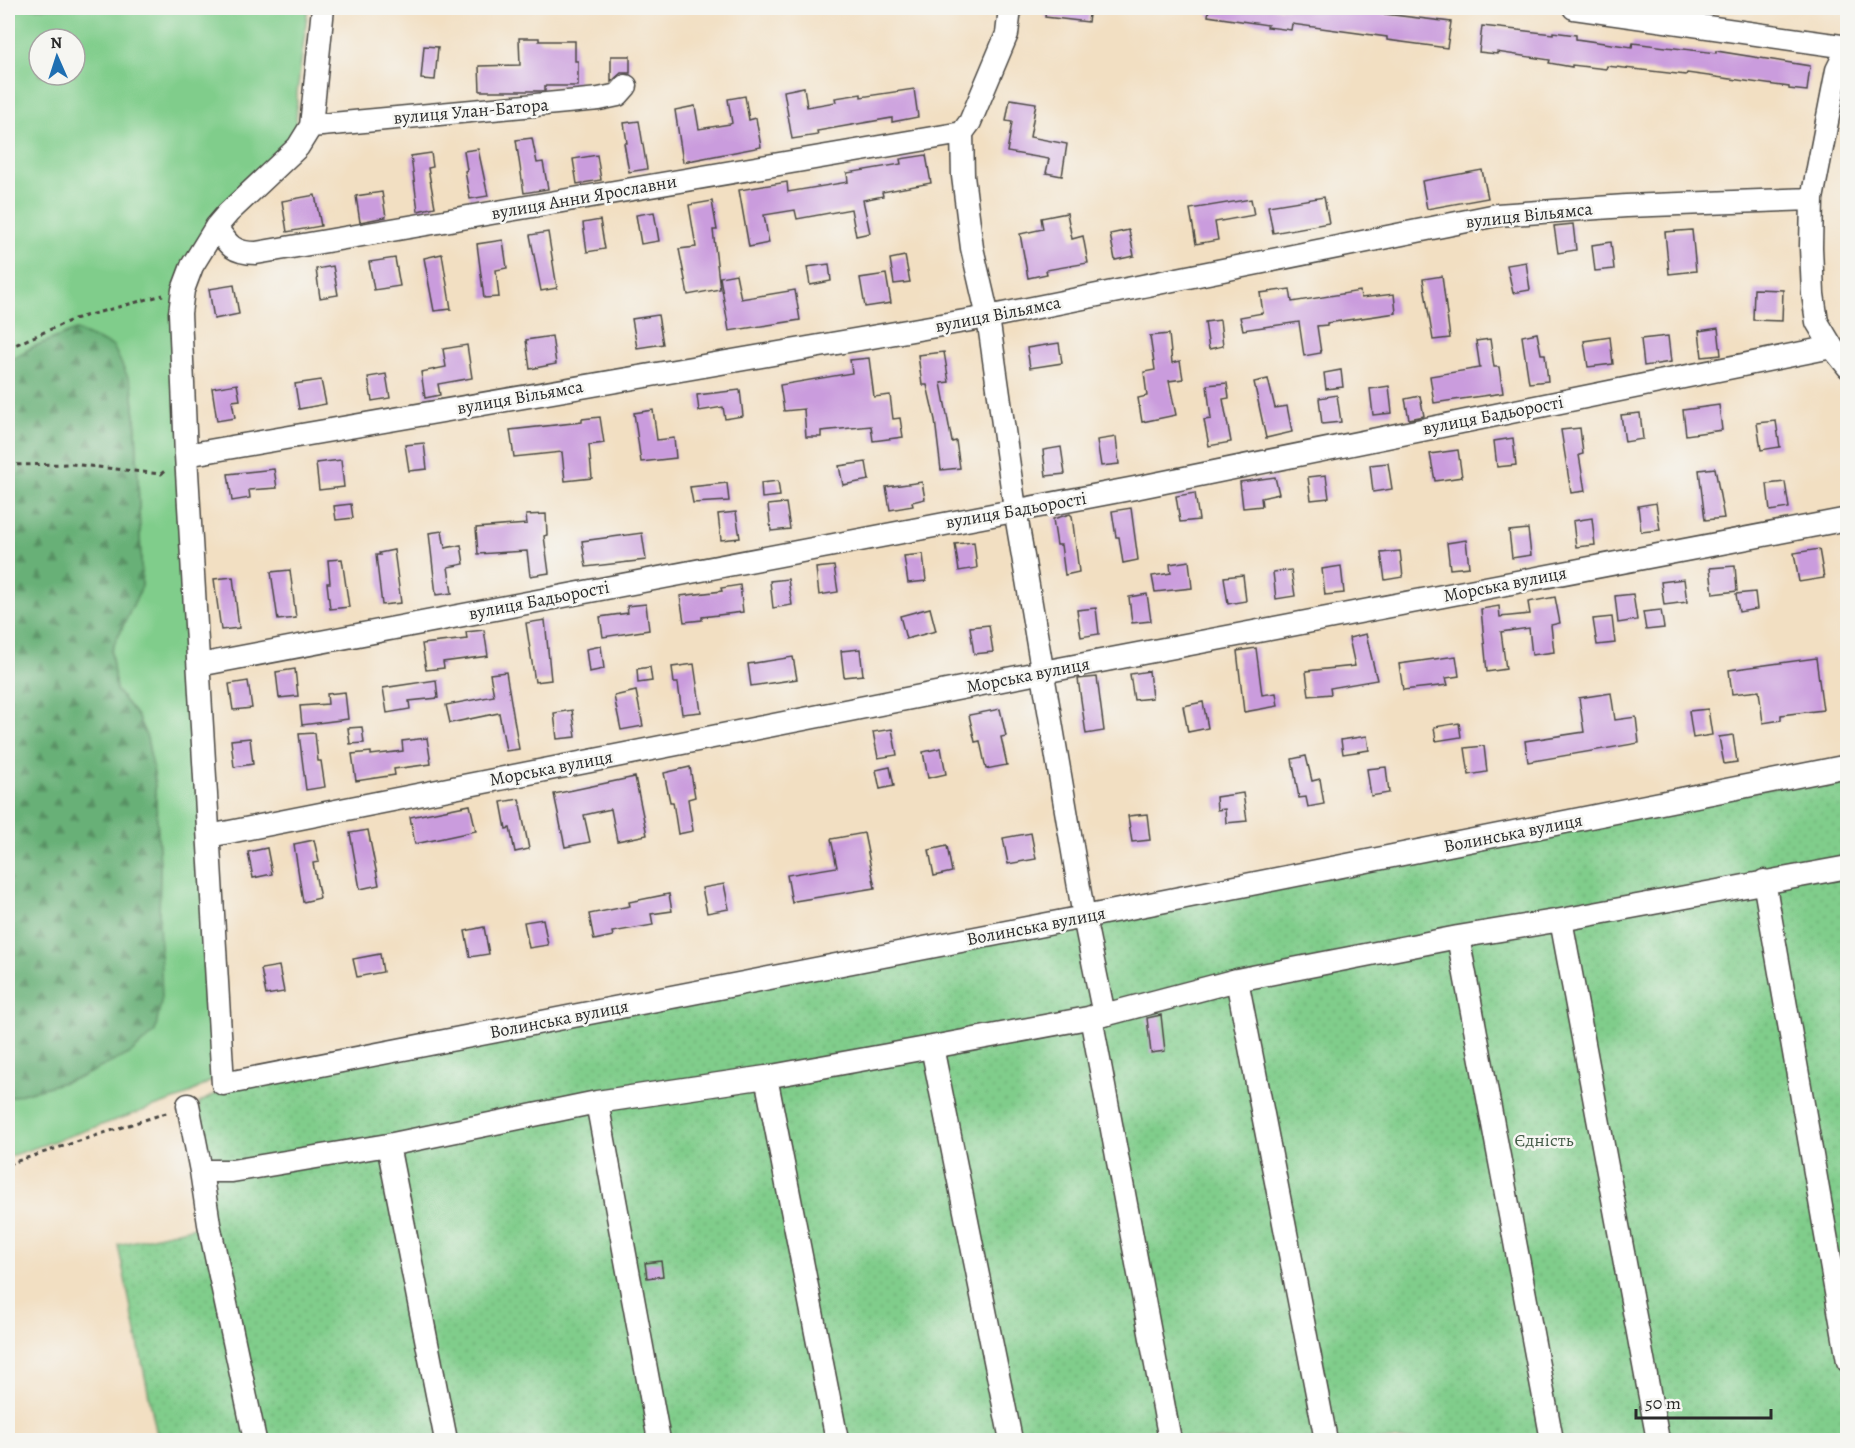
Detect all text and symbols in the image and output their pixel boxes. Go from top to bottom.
north arrow [27,27,87,87]
text: N [50,32,63,54]
street label: вулиця Улан-Батора [392,92,550,130]
street label: вулиця Анни Ярославни [489,169,679,225]
street label: вулиця Вільямса [1464,196,1594,234]
street label: вулиця Вільямса [933,290,1064,338]
street label: вулиця Вільямса [455,374,586,420]
street label: вулиця Бадьорості [1421,390,1565,440]
street label: вулиця Бадьорості [944,486,1088,534]
street label: Морська вулиця [1441,560,1569,608]
street label: вулиця Бадьорості [467,575,611,625]
street label: Морська вулиця [964,651,1092,699]
street label: Морська вулиця [487,744,615,792]
street label: Волинська вулиця [1441,808,1585,858]
street label: Волинська вулиця [964,901,1108,951]
street label: Волинська вулиця [487,994,631,1044]
park label: Єдність [1514,1128,1574,1152]
scale bar [1636,1382,1771,1420]
text: 50 m [1645,1391,1681,1415]

